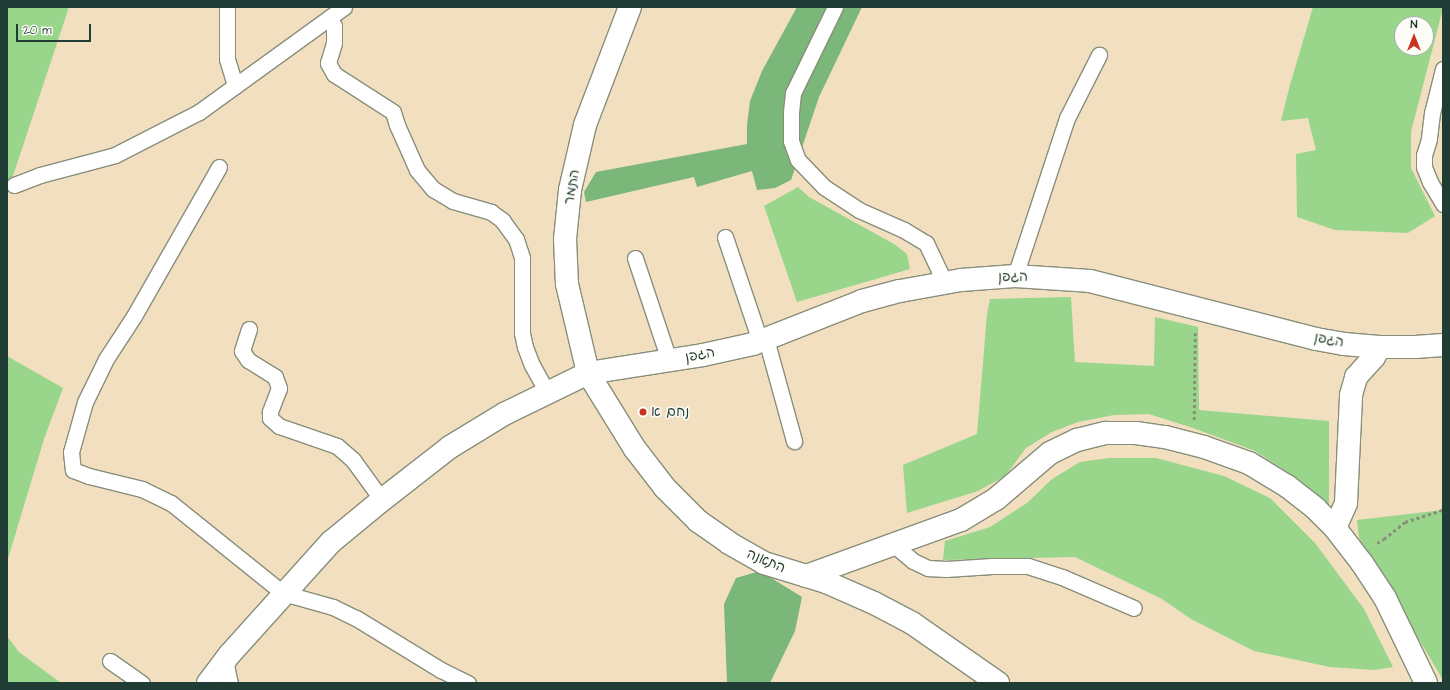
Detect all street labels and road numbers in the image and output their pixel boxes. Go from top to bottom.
street label: התמר [561,168,583,206]
street label: הגפן [998,268,1028,286]
street label: הגפן [1313,329,1345,351]
street label: הגפן [684,344,716,366]
street label: התאנה [744,545,788,577]

